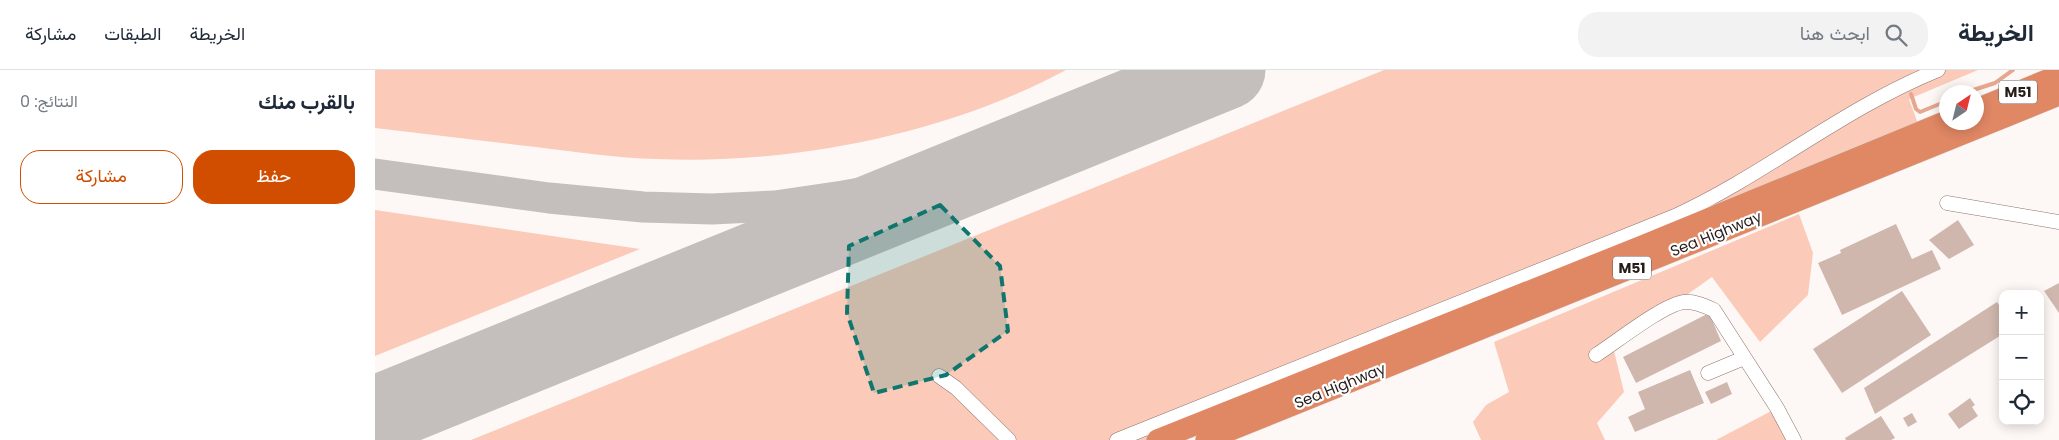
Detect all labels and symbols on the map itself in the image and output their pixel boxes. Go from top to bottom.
road number: M51 [1999,81,2037,104]
north arrow [1939,85,1984,130]
street label: Sea Highway [1667,205,1765,261]
road number: M51 [1613,257,1651,280]
street label: Sea Highway [1291,357,1389,413]

